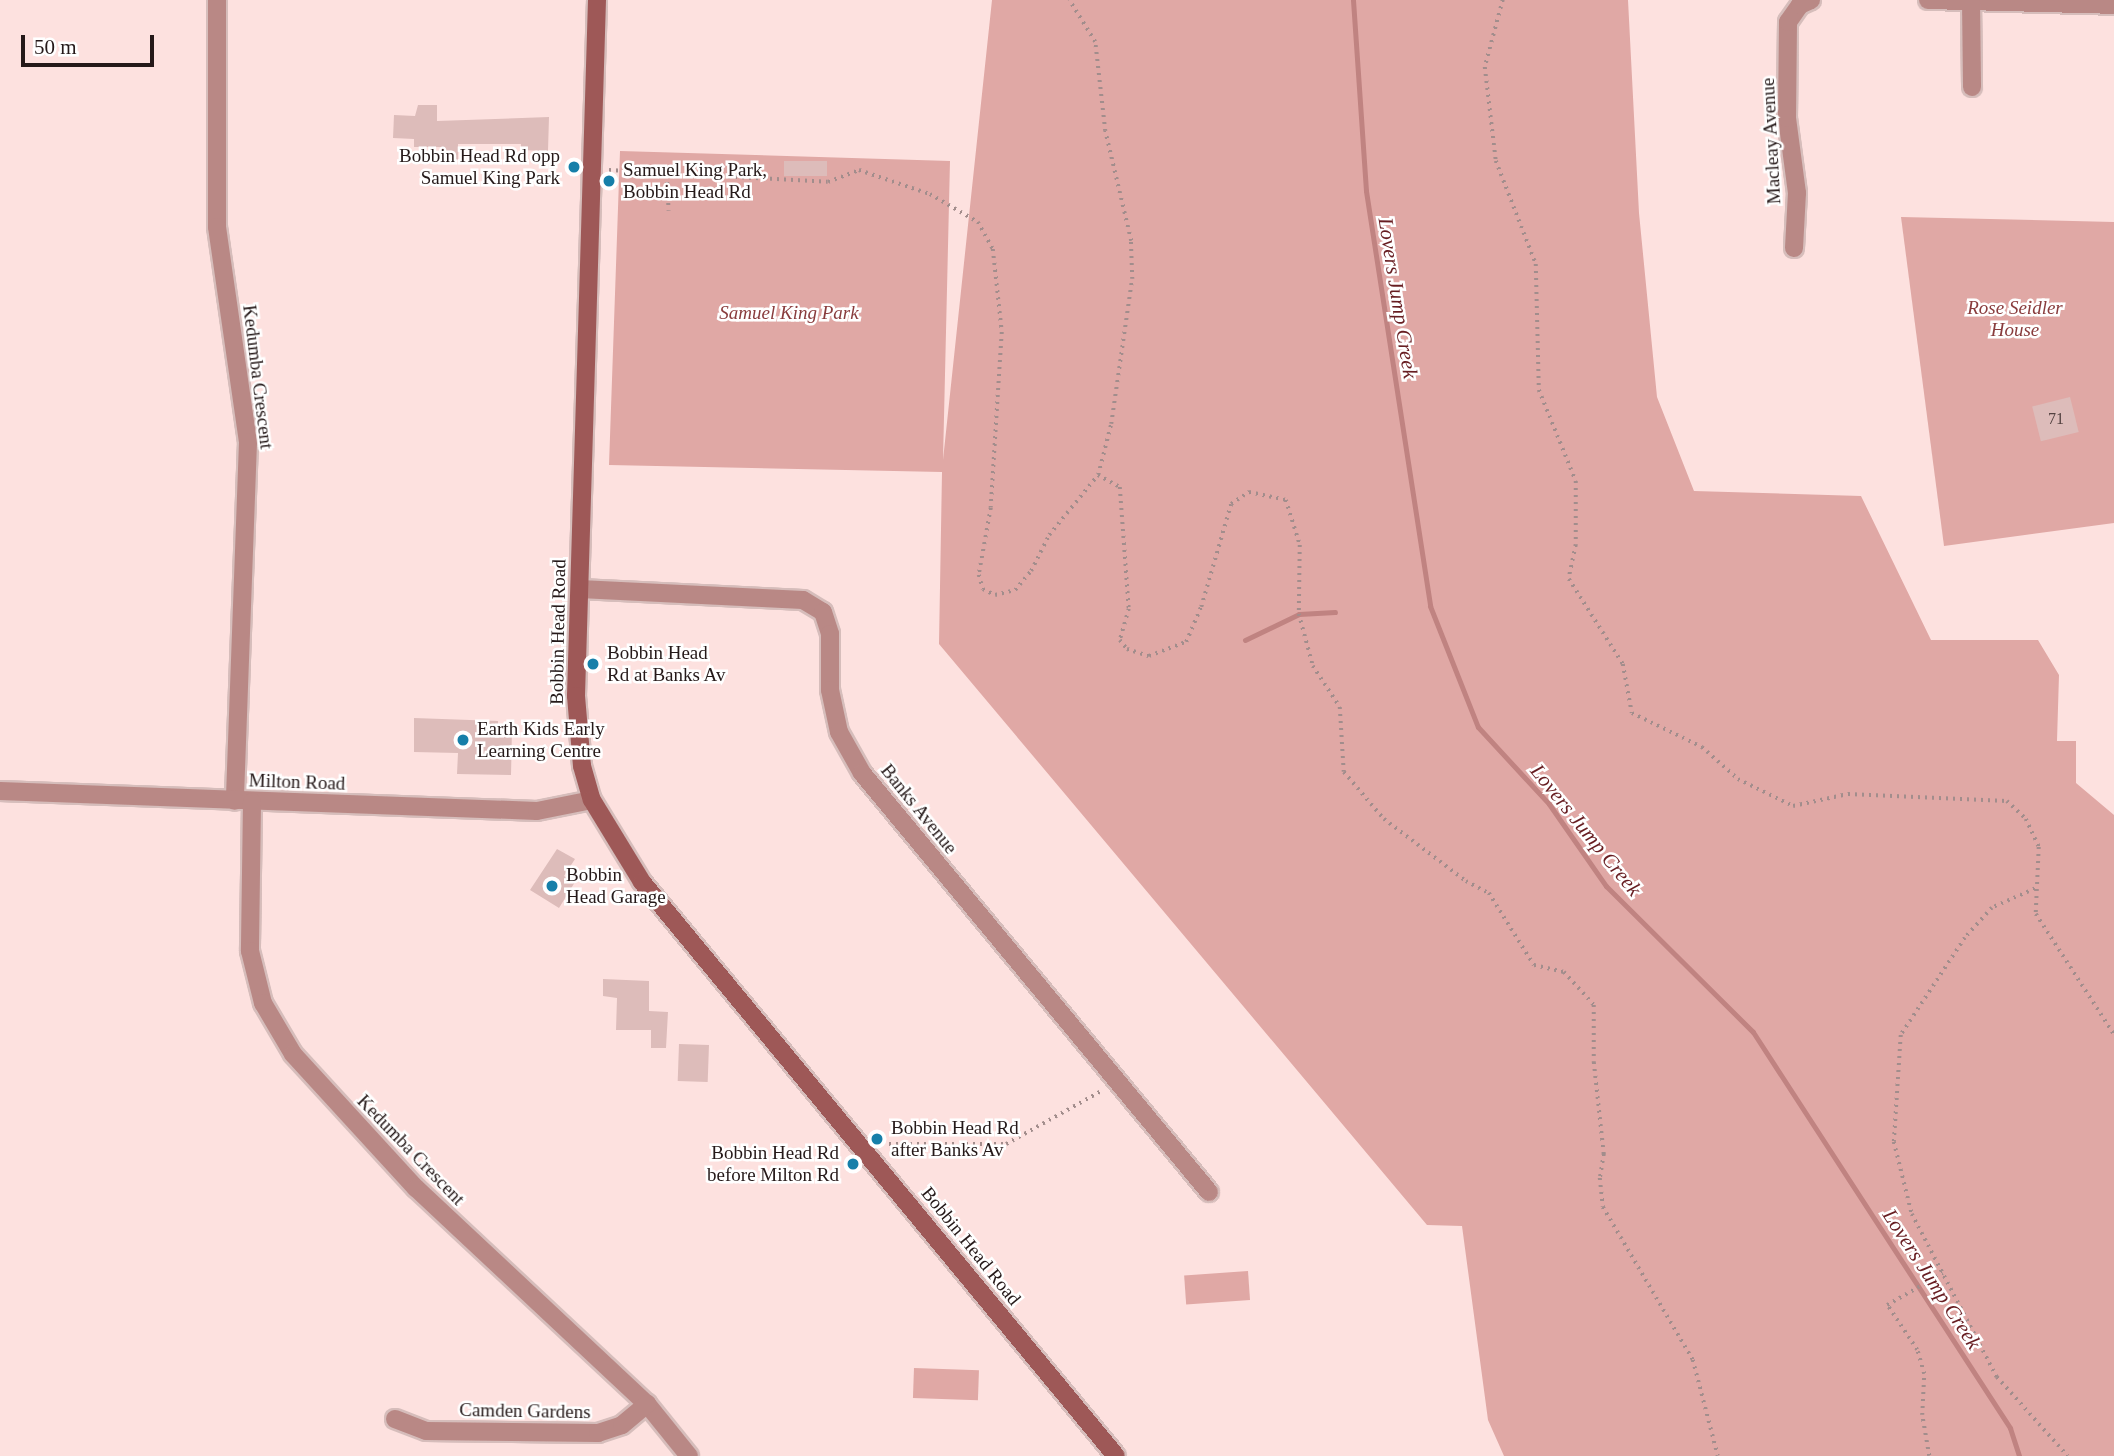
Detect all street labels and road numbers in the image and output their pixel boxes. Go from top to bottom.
street label: Macleay Avenue [1756,77,1786,205]
street label: Kedumba Crescent [238,304,278,450]
street label: Bobbin Head Road [545,559,571,705]
street label: Banks Avenue [876,759,962,859]
street label: Milton Road [248,769,346,795]
street label: Kedumba Crescent [352,1090,470,1210]
street label: Bobbin Head Road [916,1182,1026,1310]
street label: Camden Gardens [459,1398,591,1424]

